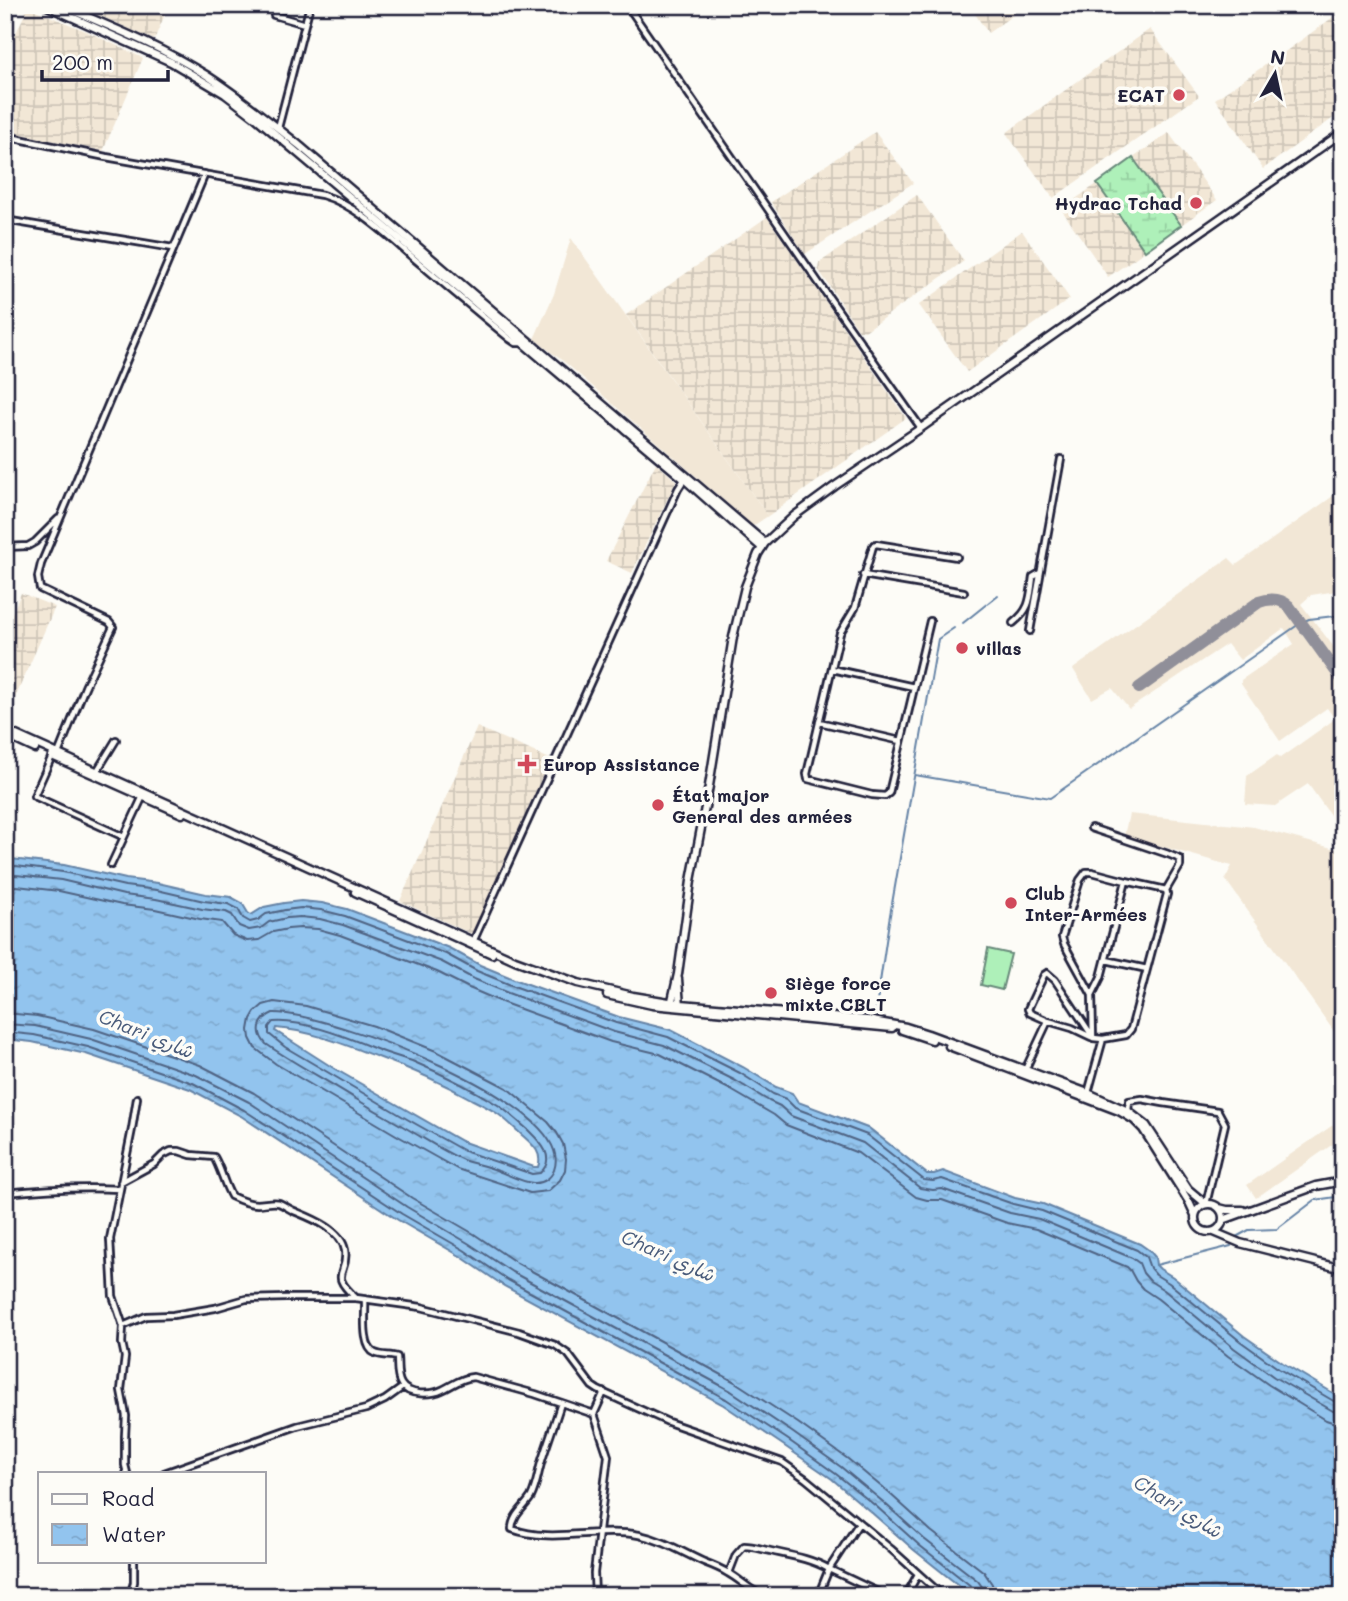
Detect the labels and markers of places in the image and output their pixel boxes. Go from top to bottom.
place label: ECAT [1117,83,1165,107]
marker: ECAT [1171,87,1187,103]
place label: Hydrac Tchad [1054,191,1182,215]
marker: Hydrac Tchad [1188,195,1204,211]
place label: villas [976,636,1022,660]
marker: villas [954,640,970,656]
place label: Europ Assistance [543,752,700,776]
marker: Europ Assistance [517,754,537,774]
place label: État major General des armées [672,783,852,828]
marker: État major General des armées [650,797,666,813]
place label: Club Inter-Armées [1025,881,1147,926]
marker: Club Inter-Armées [1003,895,1019,911]
place label: Siège force mixte CBLT [785,971,891,1016]
marker: Siège force mixte CBLT [763,985,779,1001]

